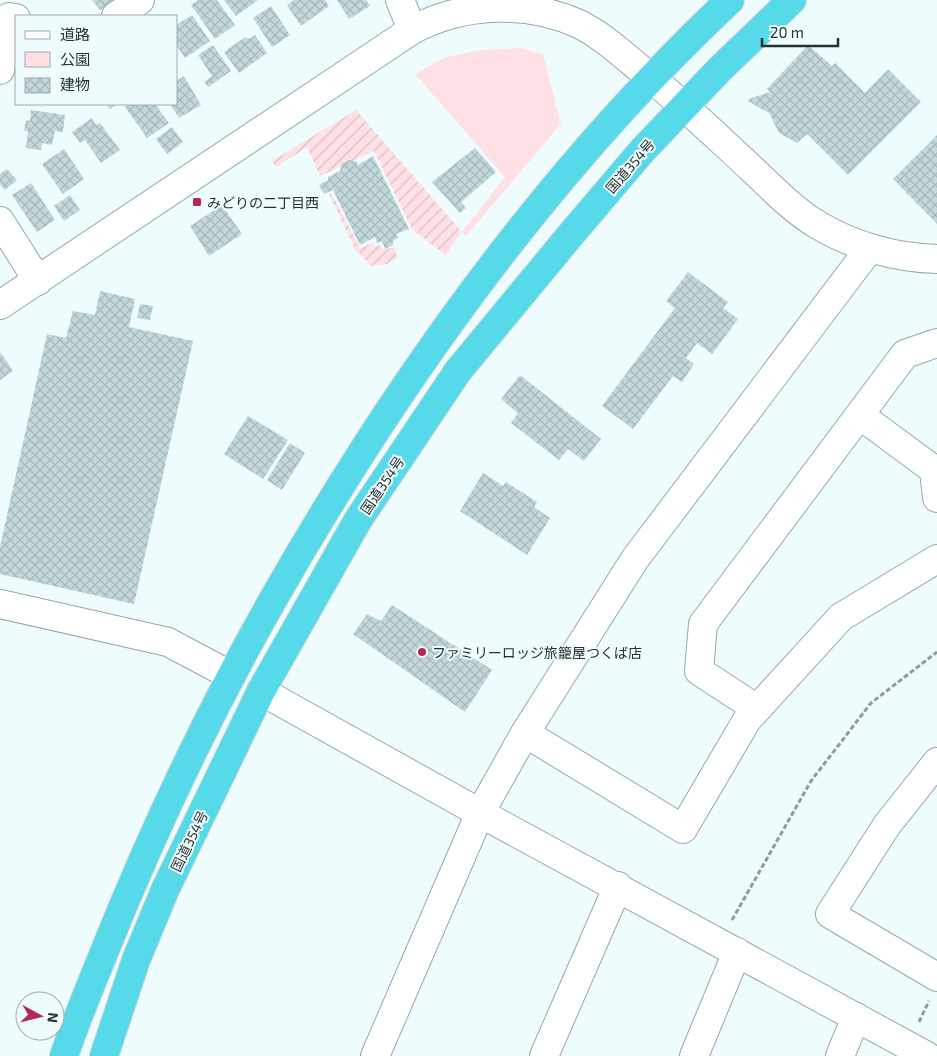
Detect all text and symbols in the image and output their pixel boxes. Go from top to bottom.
legend [15,15,178,105]
scale bar [762,15,838,47]
text: 20 m [770,23,804,41]
text: 道路 [60,25,90,43]
text: 公園 [60,50,90,68]
text: 建物 [60,75,90,93]
street label: 国道354号 [602,136,658,196]
place label: みどりの二丁目西 [207,194,319,211]
marker: みどりの二丁目西 [191,196,203,208]
street label: 国道354号 [357,453,407,517]
place label: ファミリーロッジ旅籠屋つくば店 [432,644,642,661]
marker: ファミリーロッジ旅籠屋つくば店 [416,646,428,658]
street label: 国道354号 [167,808,211,874]
north arrow [15,991,65,1041]
text: N [44,1012,62,1024]

